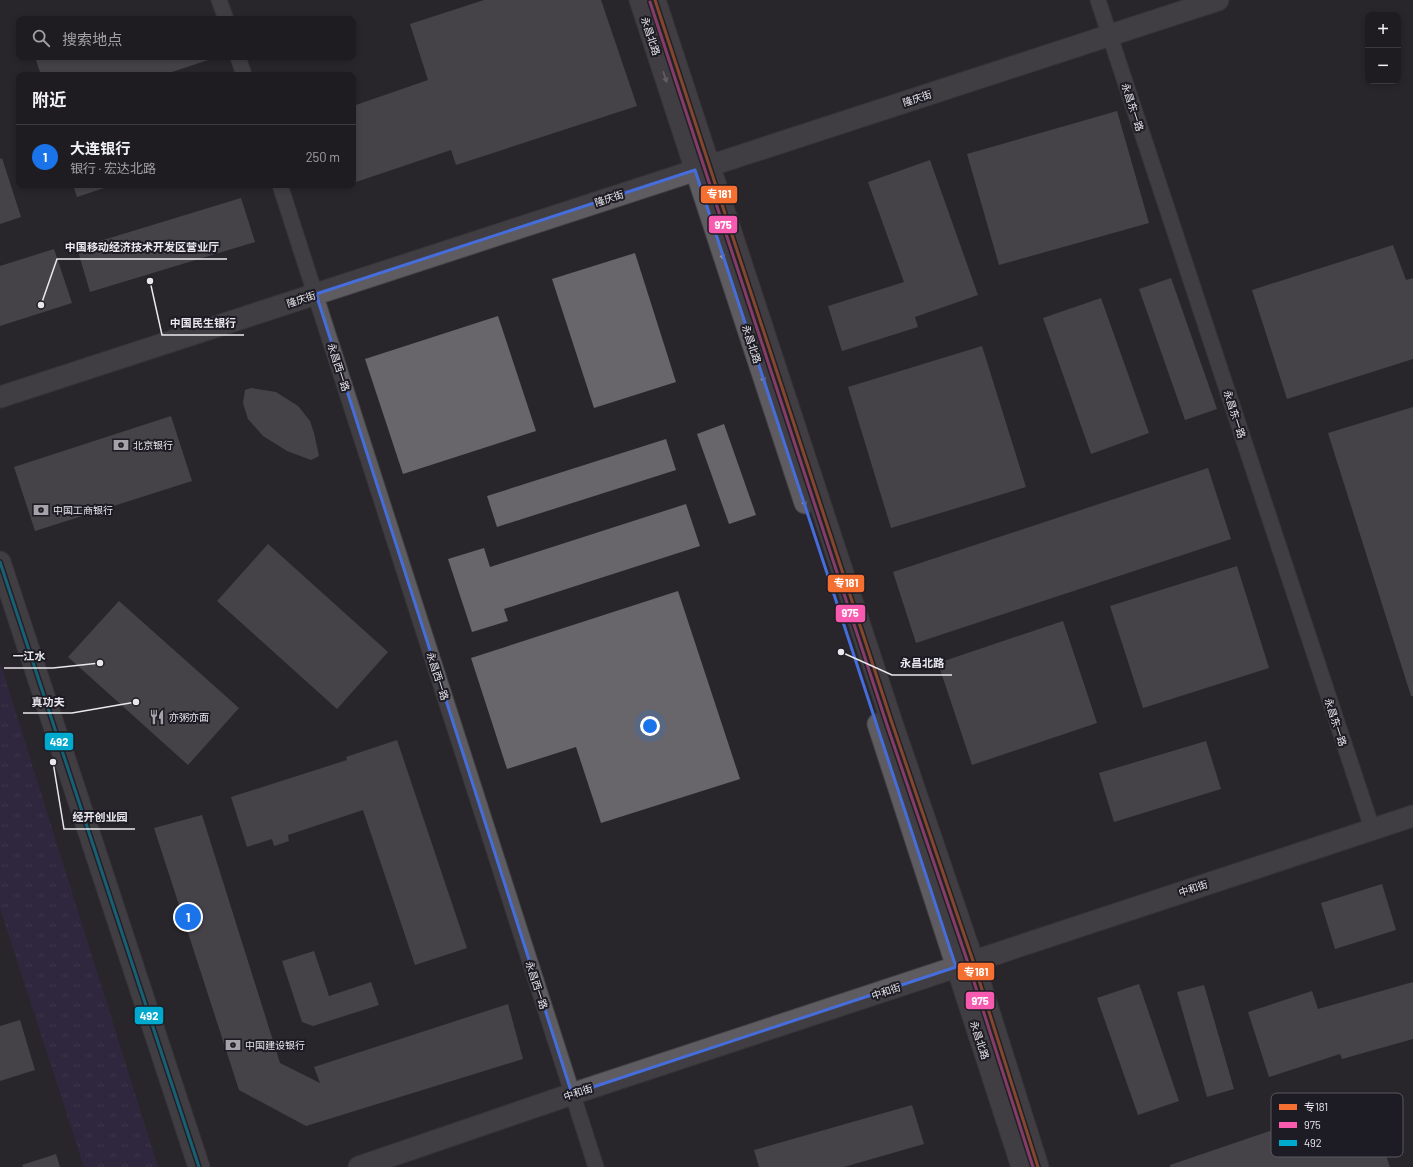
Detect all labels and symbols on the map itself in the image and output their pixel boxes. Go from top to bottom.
street label: 永昌北路 [639,15,663,57]
one-way arrow [662,71,668,83]
street label: 永昌东一路 [1120,81,1146,133]
street label: 隆庆街 [901,88,933,108]
line badge: 专181 [700,185,738,204]
text: 专181 [707,187,731,200]
street label: 隆庆街 [593,188,625,208]
line badge: 975 [708,215,738,234]
text: 975 [714,218,732,231]
callout: 中国移动经济技术开发区营业厅 [57,236,227,259]
text: 中国移动经济技术开发区营业厅 [65,240,219,253]
one-way arrow [720,248,726,260]
street label: 隆庆街 [285,289,317,309]
callout: 中国民生银行 [162,312,244,335]
text: 中国民生银行 [170,316,236,329]
street label: 永昌北路 [740,323,764,365]
street label: 永昌西一路 [326,341,352,393]
one-way arrow [761,372,767,384]
street label: 永昌东一路 [1222,388,1248,440]
bank icon: 北京银行 [112,436,130,454]
place label: 北京银行 [133,439,173,451]
one-way arrow [801,495,807,507]
bank icon: 中国工商银行 [32,501,50,519]
place label: 中国工商银行 [53,504,113,516]
line badge: 专181 [827,574,865,593]
text: 专181 [834,576,858,589]
line badge: 975 [835,604,866,623]
text: 975 [841,606,859,619]
callout: 一江水 [4,645,53,668]
text: 一江水 [13,649,46,662]
street label: 永昌西一路 [425,650,451,702]
callout: 永昌北路 [892,652,952,675]
text: 永昌北路 [900,656,945,669]
callout: 真功夫 [23,690,72,713]
text: 真功夫 [32,695,65,708]
street label: 永昌东一路 [1323,696,1349,748]
restaurant icon: 亦粥亦面 [148,708,166,726]
place label: 亦粥亦面 [169,711,209,723]
your location [640,716,660,736]
line badge: 492 [44,732,74,751]
text: 492 [50,735,68,748]
callout: 经开创业园 [64,806,135,829]
text: 经开创业园 [73,810,128,823]
street label: 中和街 [1177,878,1209,898]
pin: 1 [175,902,201,932]
street label: 永昌西一路 [524,959,550,1011]
line badge: 专181 [957,962,995,981]
text: 专181 [964,965,988,978]
street label: 中和街 [870,980,902,1002]
line badge: 975 [965,991,995,1010]
text: 975 [971,994,989,1007]
line badge: 492 [134,1006,164,1025]
text: 492 [140,1009,158,1022]
street label: 永昌北路 [968,1019,992,1061]
bank icon: 中国建设银行 [224,1036,242,1054]
place label: 中国建设银行 [245,1039,305,1051]
street label: 中和街 [562,1082,594,1102]
legend [1271,1093,1403,1157]
text: 专181 [1304,1100,1328,1113]
text: 975 [1304,1118,1321,1131]
text: 492 [1304,1136,1322,1149]

